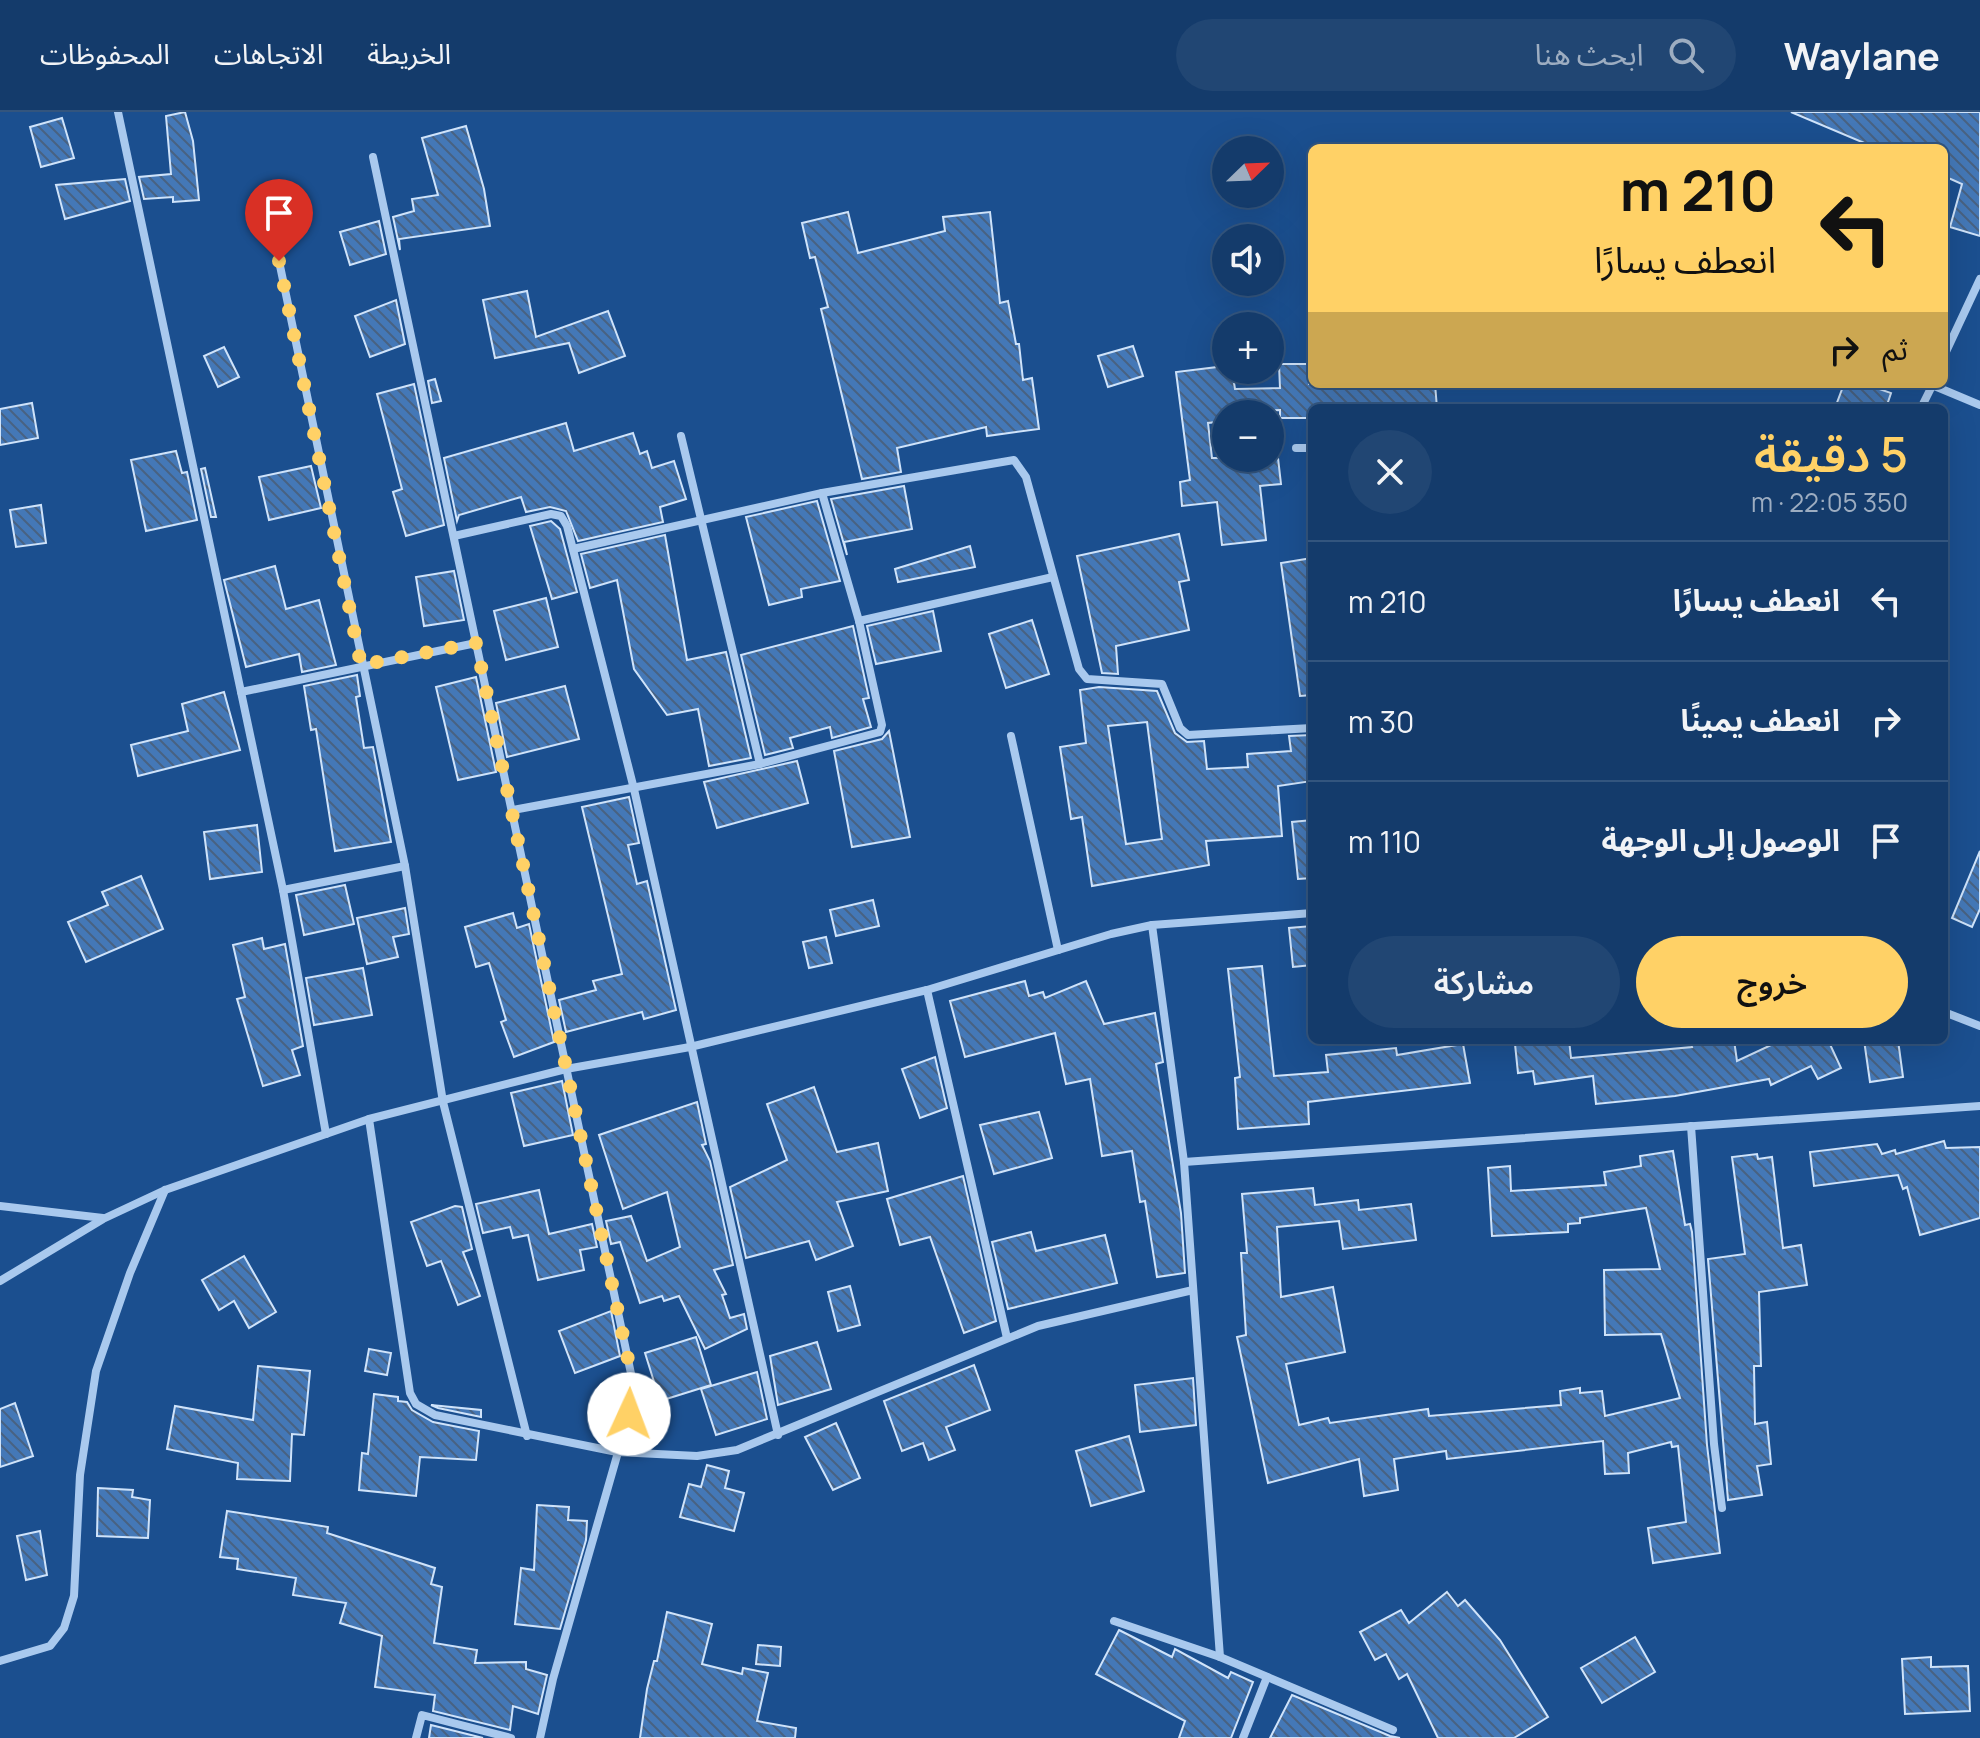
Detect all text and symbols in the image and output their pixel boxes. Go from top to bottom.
search box [1176,19,1736,91]
text: Waylane [1784,29,1940,81]
text: ابحث هنا [1534,33,1644,74]
icon: search [1664,33,1708,77]
text: المحفوظات [40,34,170,72]
text: الاتجاهات [214,34,323,72]
text: الخريطة [367,34,451,72]
north arrow [1212,136,1284,208]
map controls [1212,136,1284,472]
text: 210 m [1620,151,1776,228]
icon: left [1804,176,1908,280]
pin [245,179,313,261]
icon: arrive [257,191,301,235]
button: sound [1212,224,1284,296]
text: انعطف يسارًا [1594,235,1776,284]
button: + [1212,312,1284,384]
icon: right [1822,328,1866,372]
text: ثم [1882,328,1908,369]
button: − [1212,400,1284,472]
text: 5 دقيقة [1754,421,1908,486]
button: close [1348,430,1432,514]
text: 350 m · 22:05 [1751,484,1908,520]
text: انعطف يسارًا [1673,579,1840,620]
icon: left [1864,579,1908,623]
text: 210 m [1348,581,1427,622]
text: انعطف يمينًا [1681,699,1840,740]
icon: right [1864,699,1908,743]
text: 30 m [1348,701,1414,742]
text: الوصول إلى الوجهة [1601,819,1840,860]
icon: arrive [1864,819,1908,863]
text: 110 m [1348,821,1421,862]
button: مشاركة [1348,936,1620,1028]
button: خروج [1636,936,1908,1028]
position arrow [587,1372,671,1456]

